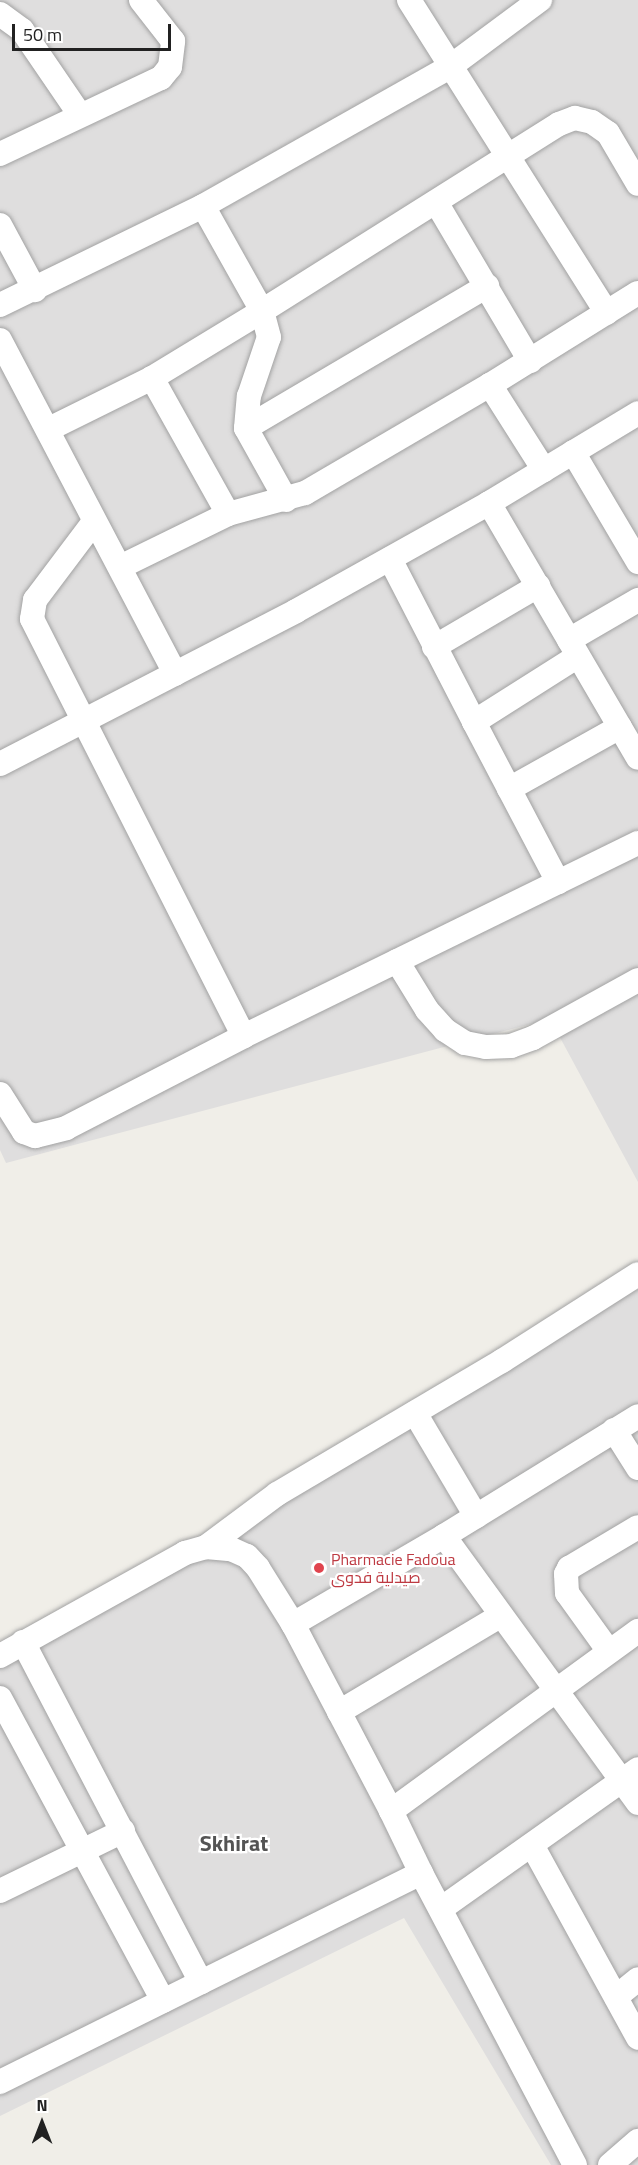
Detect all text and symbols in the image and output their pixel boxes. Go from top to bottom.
scale bar [15,12,174,50]
text: 50 m [23,21,62,48]
place label: Pharmacie Fadoua صيدلية فدوى [331,1549,455,1587]
marker: Pharmacie Fadoua صيدلية فدوى [312,1561,326,1575]
district label: Skhirat [200,1831,268,1857]
north arrow [12,2093,72,2153]
text: N [36,2093,48,2117]

